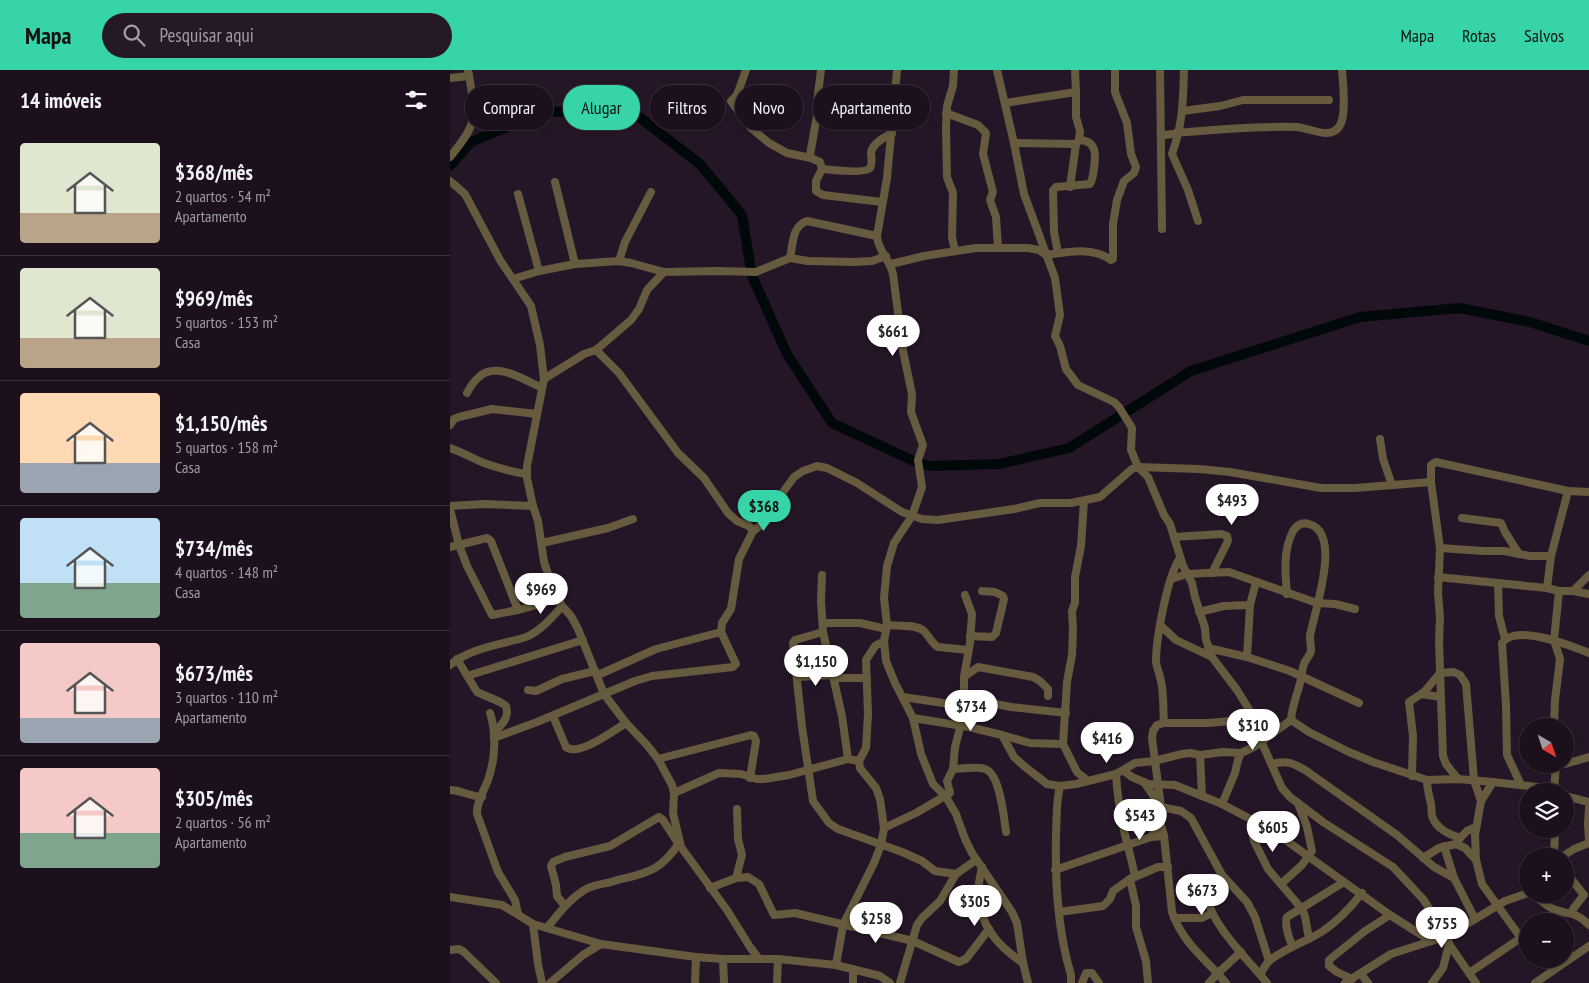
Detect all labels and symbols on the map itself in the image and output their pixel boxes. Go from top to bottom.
pin: $661 [863,314,923,357]
pin: $493 [1202,484,1262,526]
pin: $368 [734,490,794,532]
pin: $969 [511,572,571,615]
pin: $1,150 [775,644,857,687]
pin: $734 [941,690,1001,732]
pin: $310 [1223,708,1283,751]
north arrow [1519,718,1574,772]
pin: $416 [1077,722,1137,764]
pin: $543 [1110,798,1170,841]
pin: $605 [1243,810,1303,853]
pin: $673 [1172,874,1232,916]
pin: $305 [945,884,1005,927]
pin: $258 [846,902,906,944]
pin: $755 [1412,906,1472,949]

